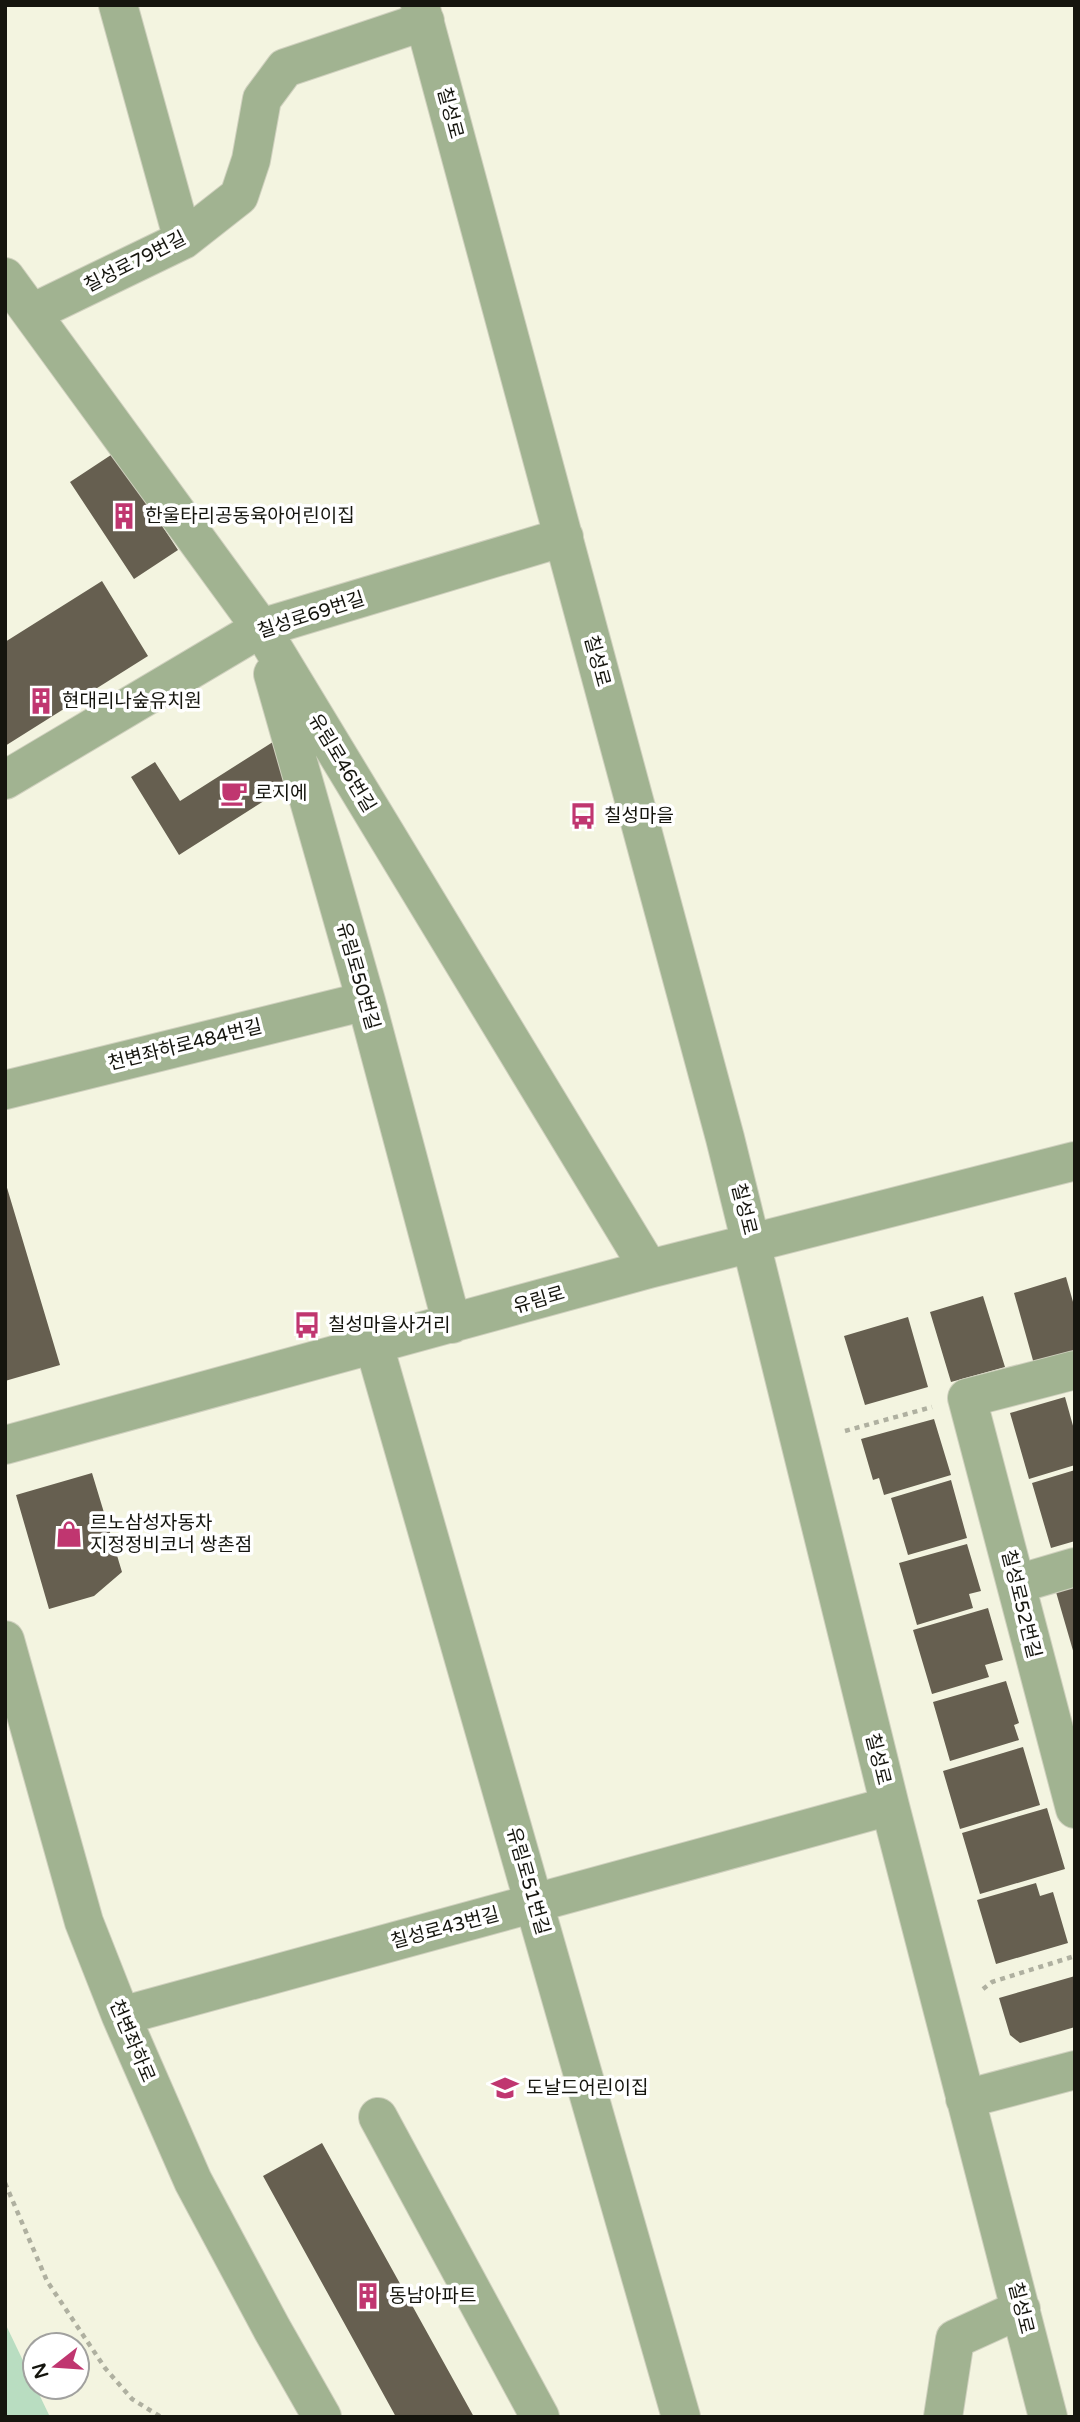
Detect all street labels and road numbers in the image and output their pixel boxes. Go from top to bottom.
street label: 칠성로 [433,85,467,141]
street label: 칠성로79번길 [80,227,190,297]
street label: 칠성로69번길 [255,587,367,643]
street label: 칠성로 [580,633,614,689]
street label: 유림로46번길 [304,710,380,816]
street label: 유림로50번길 [332,919,384,1033]
street label: 천변좌하로484번길 [106,1015,264,1075]
street label: 칠성로 [727,1181,761,1237]
street label: 유림로 [511,1282,567,1318]
street label: 칠성로52번길 [997,1547,1045,1661]
street label: 칠성로 [861,1731,895,1787]
street label: 유림로51번길 [502,1824,554,1938]
street label: 칠성로43번길 [388,1903,502,1953]
street label: 천변좌하로 [105,1996,159,2086]
street label: 칠성로 [1004,2280,1038,2336]

